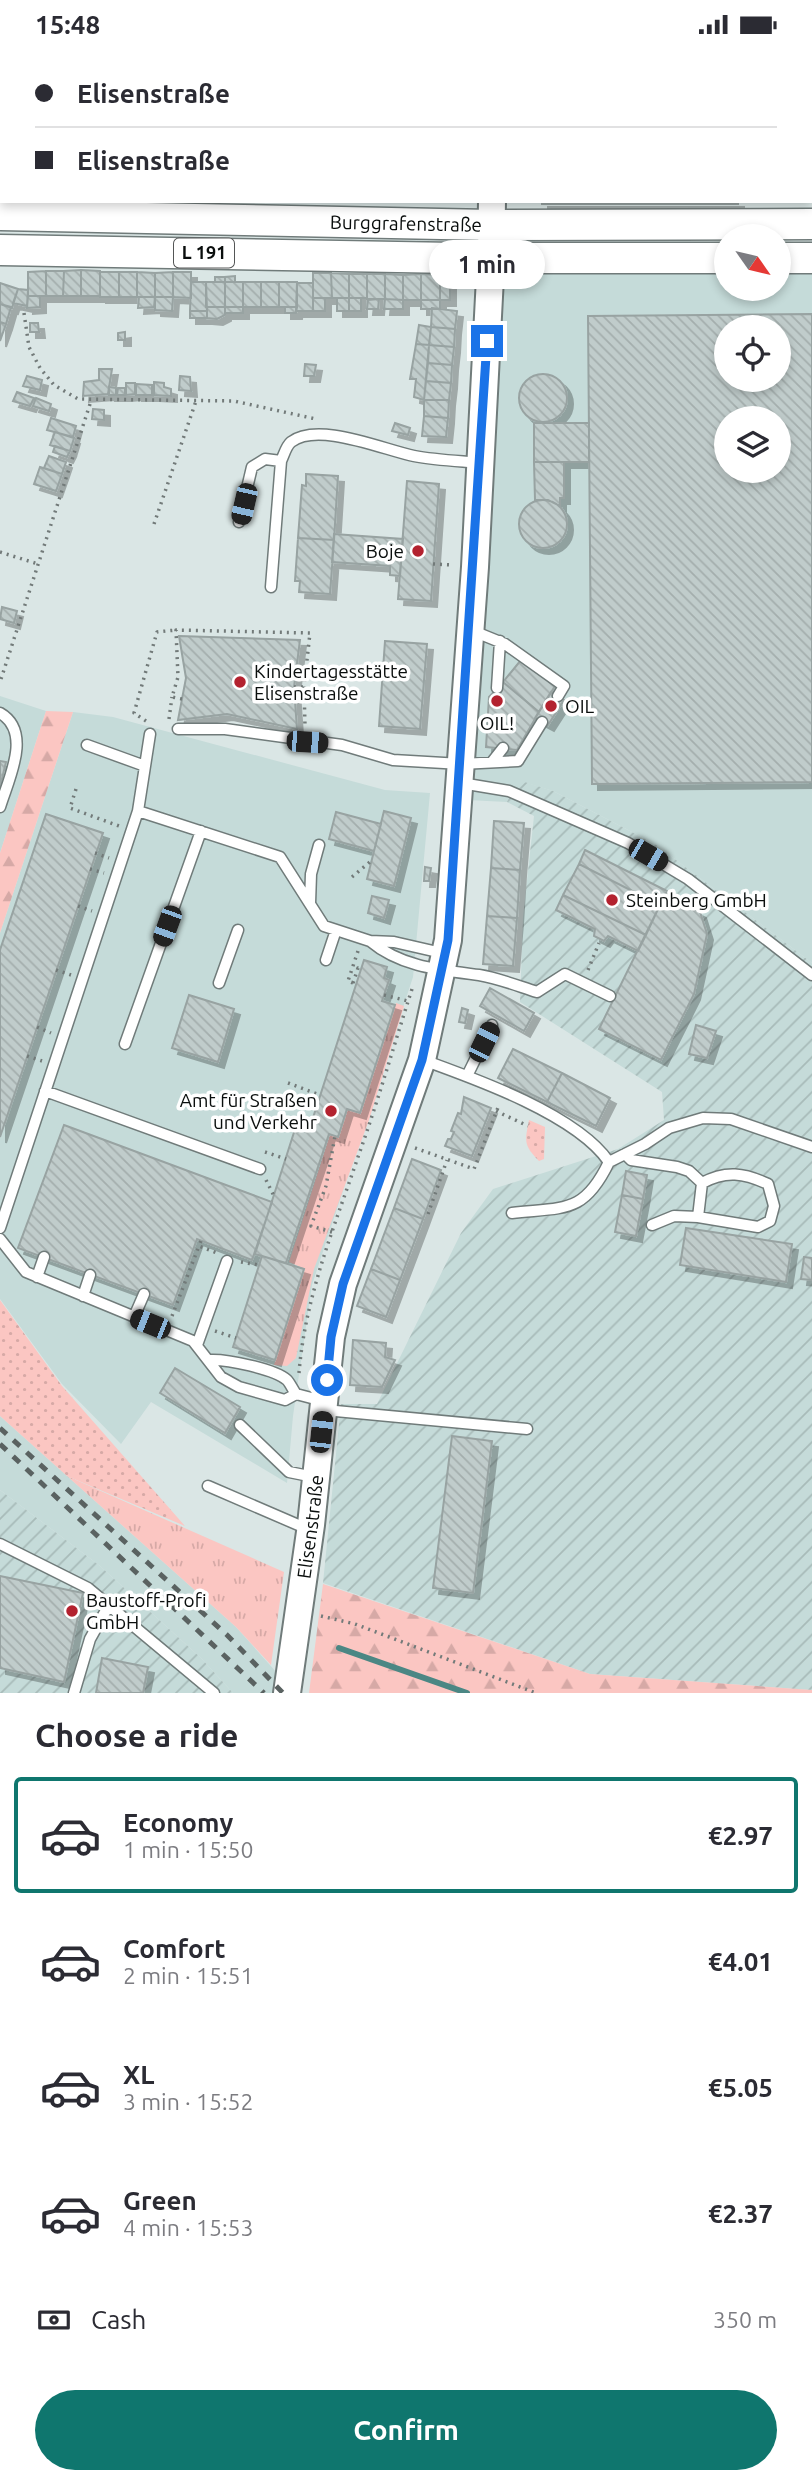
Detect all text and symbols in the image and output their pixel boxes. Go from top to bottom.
text: 15:48 [35,10,100,39]
text: Elisenstraße [77,79,230,108]
text: Elisenstraße [77,146,230,175]
street label: Burggrafenstraße [330,211,482,236]
north arrow [714,224,791,301]
map controls [714,224,791,483]
road number: L 191 [174,239,234,267]
callout: 1 min [429,239,545,289]
text: 1 min [458,252,516,277]
button: locate [714,315,791,392]
route end [471,325,503,357]
button: layers [714,406,791,483]
car [230,481,259,527]
place label: Boje [366,540,404,562]
marker: Boje [410,543,426,559]
place label: Kindertagesstätte Elisenstraße [254,660,408,704]
marker: Kindertagesstätte Elisenstraße [232,674,248,690]
marker: OIL! [489,693,505,709]
place label: OIL [565,695,595,717]
marker: OIL [543,698,559,714]
place label: OIL! [480,712,514,734]
car [286,730,329,754]
car [625,835,672,875]
place label: Steinberg GmbH [626,889,767,911]
marker: Steinberg GmbH [604,892,620,908]
car [150,903,185,949]
car [466,1019,503,1065]
place label: Amt für Straßen und Verkehr [180,1089,317,1133]
marker: Amt für Straßen und Verkehr [323,1103,339,1119]
car [127,1306,174,1342]
route start [311,1364,343,1396]
car [309,1410,334,1454]
street label: Elisenstraße [292,1474,327,1580]
place label: Baustoff-Profi GmbH [86,1589,207,1633]
marker: Baustoff-Profi GmbH [64,1603,80,1619]
text: Choose a ride [35,1717,238,1753]
icon: car [39,1804,102,1867]
text: Economy [123,1808,233,1837]
text: €2.97 [708,1821,773,1850]
text: 1 min · 15:50 [123,1837,254,1862]
icon: car [39,1930,102,1993]
text: Comfort [123,1934,226,1963]
text: €4.01 [708,1947,773,1976]
text: 2 min · 15:51 [123,1963,254,1988]
icon: car [39,2056,102,2119]
text: XL [123,2060,154,2089]
text: €5.05 [708,2073,773,2102]
text: 3 min · 15:52 [123,2089,254,2114]
icon: car [39,2182,102,2245]
text: Green [123,2186,197,2215]
text: €2.37 [708,2199,773,2228]
text: 4 min · 15:53 [123,2215,254,2240]
icon: cash [35,2301,73,2339]
text: Cash [91,2305,146,2334]
text: 350 m [713,2307,777,2332]
button: Confirm [35,2390,777,2470]

